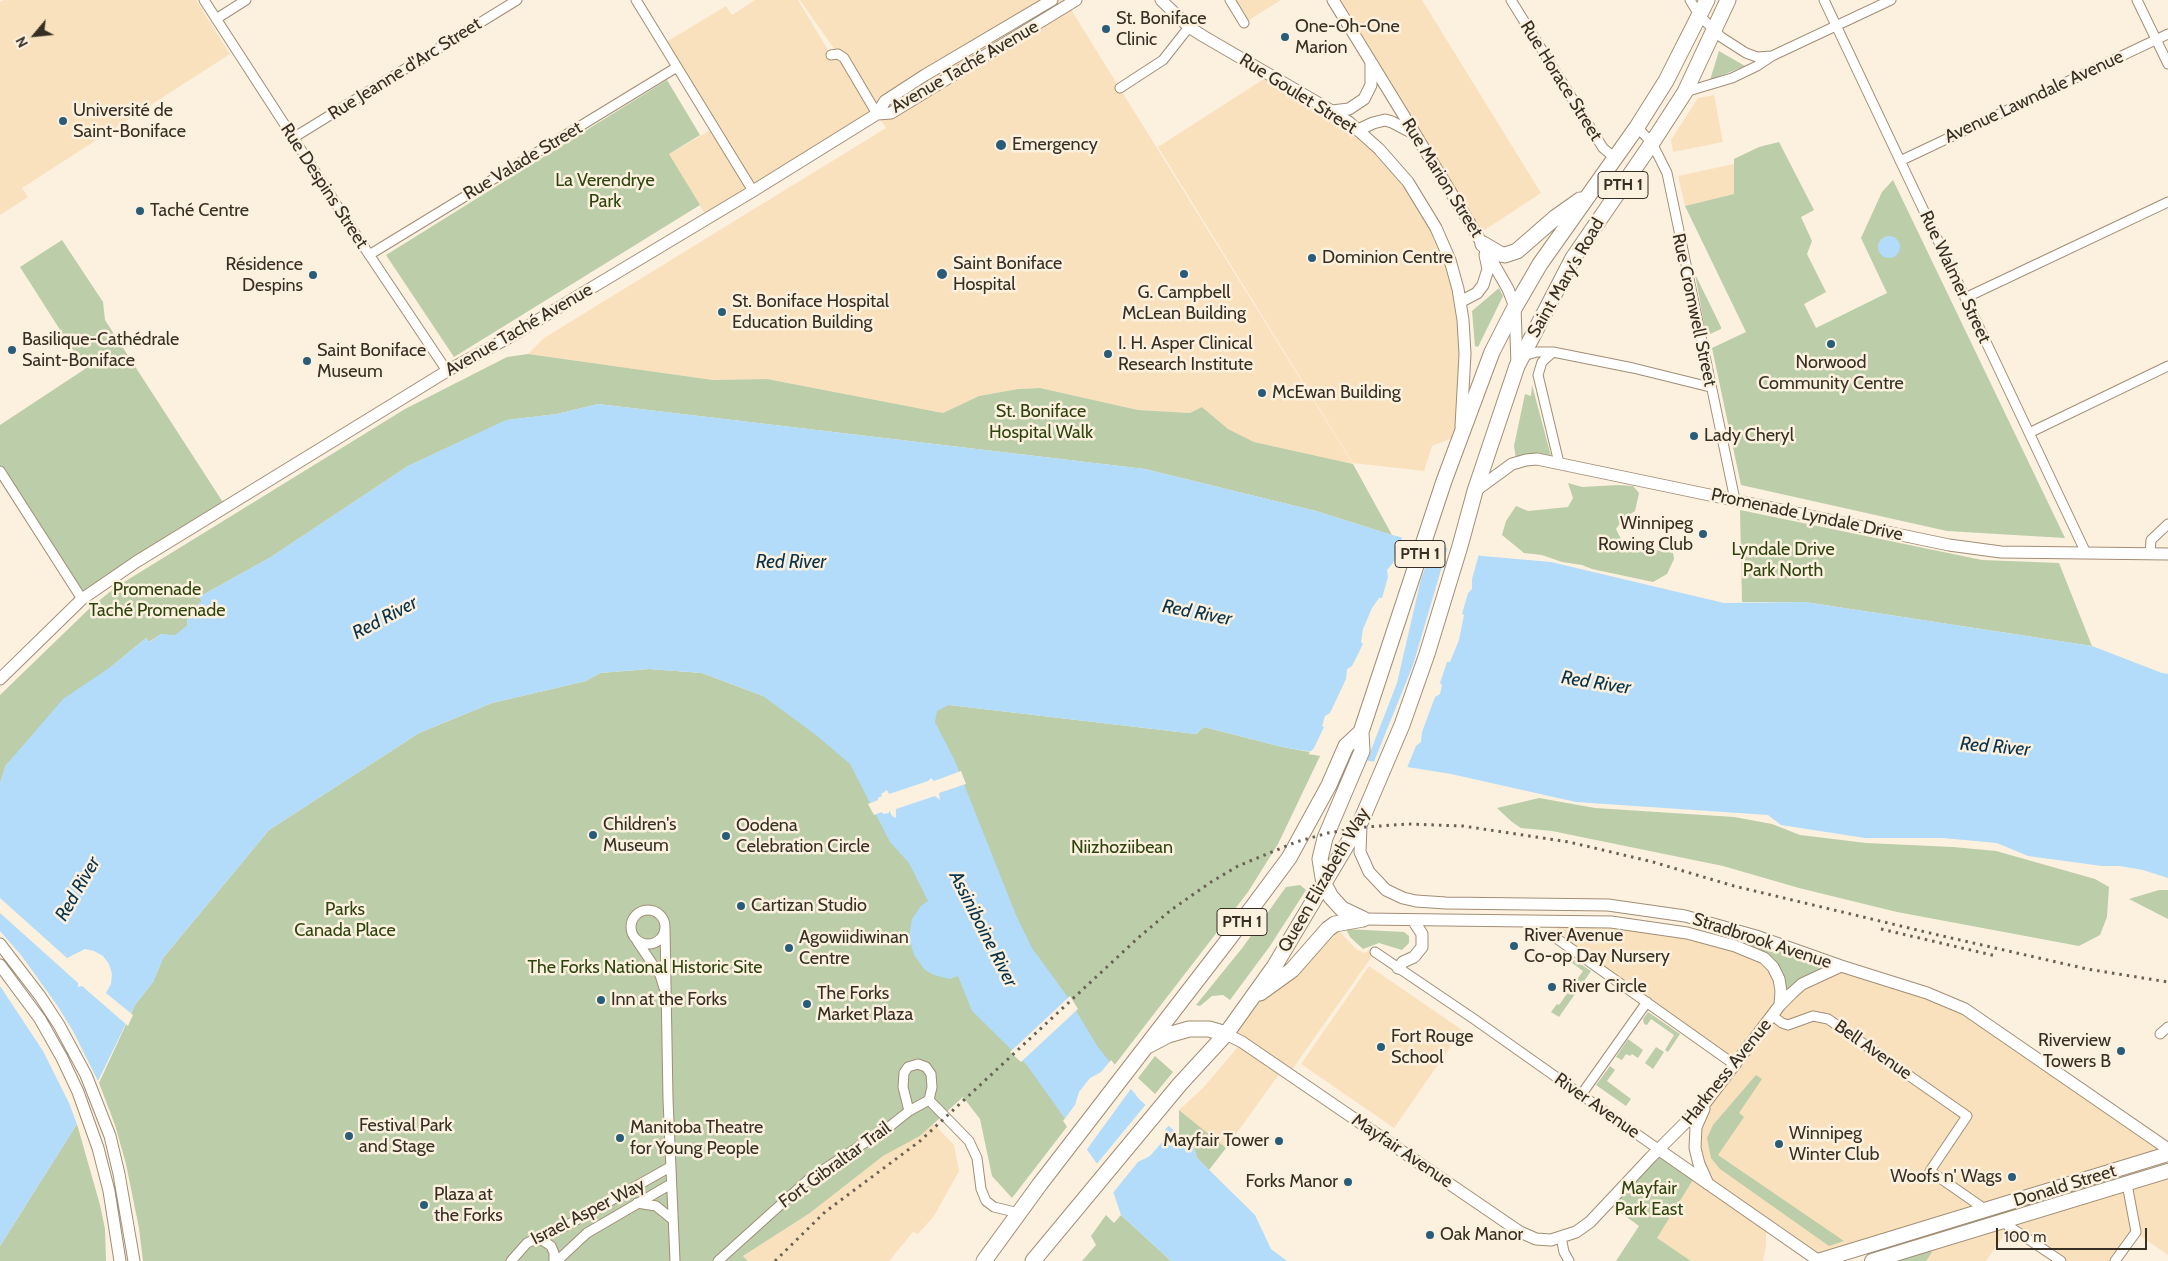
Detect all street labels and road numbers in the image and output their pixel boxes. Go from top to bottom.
street label: Rue Jeanne d'Arc Street [325,13,485,125]
street label: Avenue Taché Avenue [887,16,1043,118]
street label: Rue Horace Street [1515,17,1607,145]
street label: Avenue Lawndale Avenue [1941,46,2127,148]
street label: Rue Goulet Street [1235,49,1361,139]
street label: Rue Marion Street [1397,114,1487,242]
street label: Rue Valade Street [460,117,586,205]
street label: Rue Despins Street [276,119,372,253]
road number: PTH 1 [1598,172,1648,198]
street label: Rue Walmer Street [1915,207,1995,347]
street label: Saint Mary's Road [1523,214,1609,342]
street label: Rue Cromwell Street [1667,231,1721,389]
street label: Avenue Taché Avenue [441,279,597,381]
street label: Promenade Lyndale Drive [1709,484,1905,546]
road number: PTH 1 [1395,540,1445,568]
street label: Queen Elizabeth Way [1274,804,1374,956]
street label: Stradbrook Avenue [1690,908,1834,974]
road number: PTH 1 [1217,909,1267,936]
street label: Harkness Avenue [1678,1015,1776,1129]
street label: Bell Avenue [1830,1015,1916,1085]
street label: River Avenue [1550,1069,1644,1143]
street label: Mayfair Avenue [1347,1109,1457,1193]
street label: Fort Gibraltar Trail [775,1117,895,1213]
street label: Donald Street [2011,1160,2119,1212]
street label: Israel Asper Way [528,1174,648,1250]

